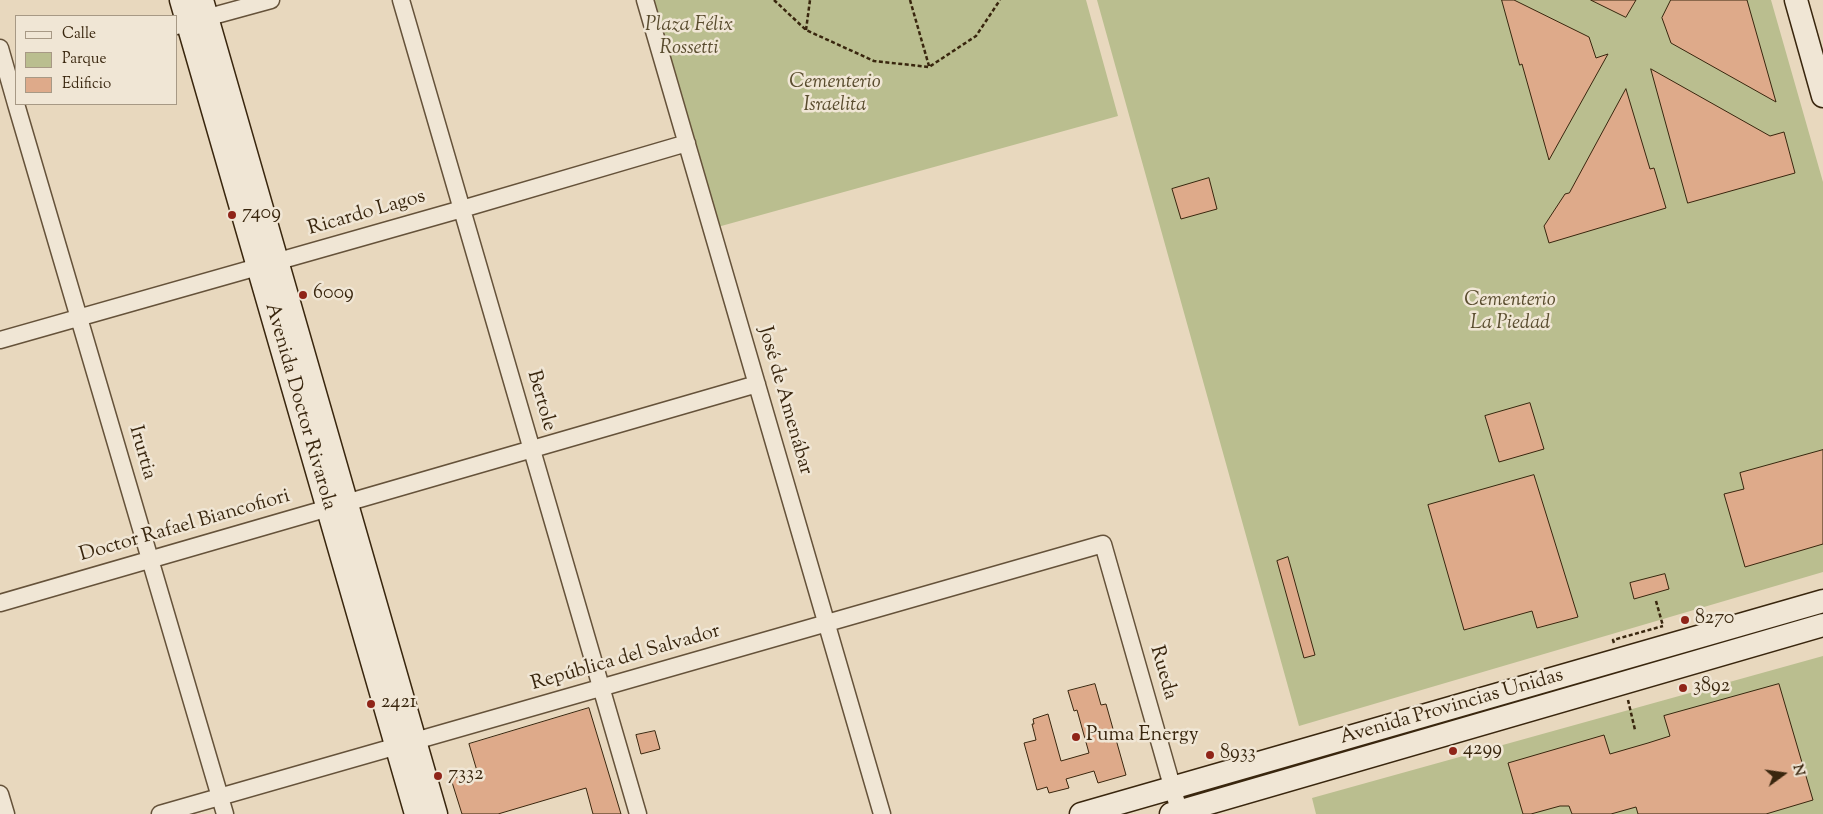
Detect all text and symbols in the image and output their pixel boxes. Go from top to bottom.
legend [15,15,178,105]
park label: Plaza Félix Rossetti [645,15,733,62]
text: Calle [62,24,96,45]
text: Parque [62,49,106,70]
park label: Cementerio Israelita [789,72,881,119]
text: Edificio [62,74,111,95]
street label: Ricardo Lagos [305,186,429,242]
place label: 7409 [242,203,281,227]
marker: 7409 [226,209,238,221]
place label: 6009 [313,283,354,307]
marker: 6009 [297,289,309,301]
park label: Cementerio La Piedad [1464,290,1556,337]
street label: Avenida Doctor Rivarola [258,301,340,513]
street label: José de Amenábar [751,324,817,478]
street label: Bertole [520,368,560,434]
street label: Irurtia [122,423,160,483]
street label: Doctor Rafael Biancofiori [77,485,293,569]
place label: 8270 [1695,608,1734,632]
marker: 8270 [1679,614,1691,626]
street label: República del Salvador [529,621,723,697]
street label: Rueda [1143,643,1181,703]
street label: Avenida Provincias Unidas [1338,665,1566,751]
place label: 3892 [1693,676,1730,700]
marker: 3892 [1677,682,1689,694]
place label: 2421 [381,692,417,716]
marker: 2421 [365,698,377,710]
place label: Puma Energy [1086,725,1199,749]
marker: Puma Energy [1070,731,1082,743]
place label: 4299 [1463,739,1502,763]
place label: 8933 [1220,743,1256,767]
marker: 4299 [1447,745,1459,757]
marker: 8933 [1204,749,1216,761]
north arrow [1758,749,1808,799]
text: N [1786,763,1809,778]
place label: 7332 [448,764,484,788]
marker: 7332 [432,770,444,782]

